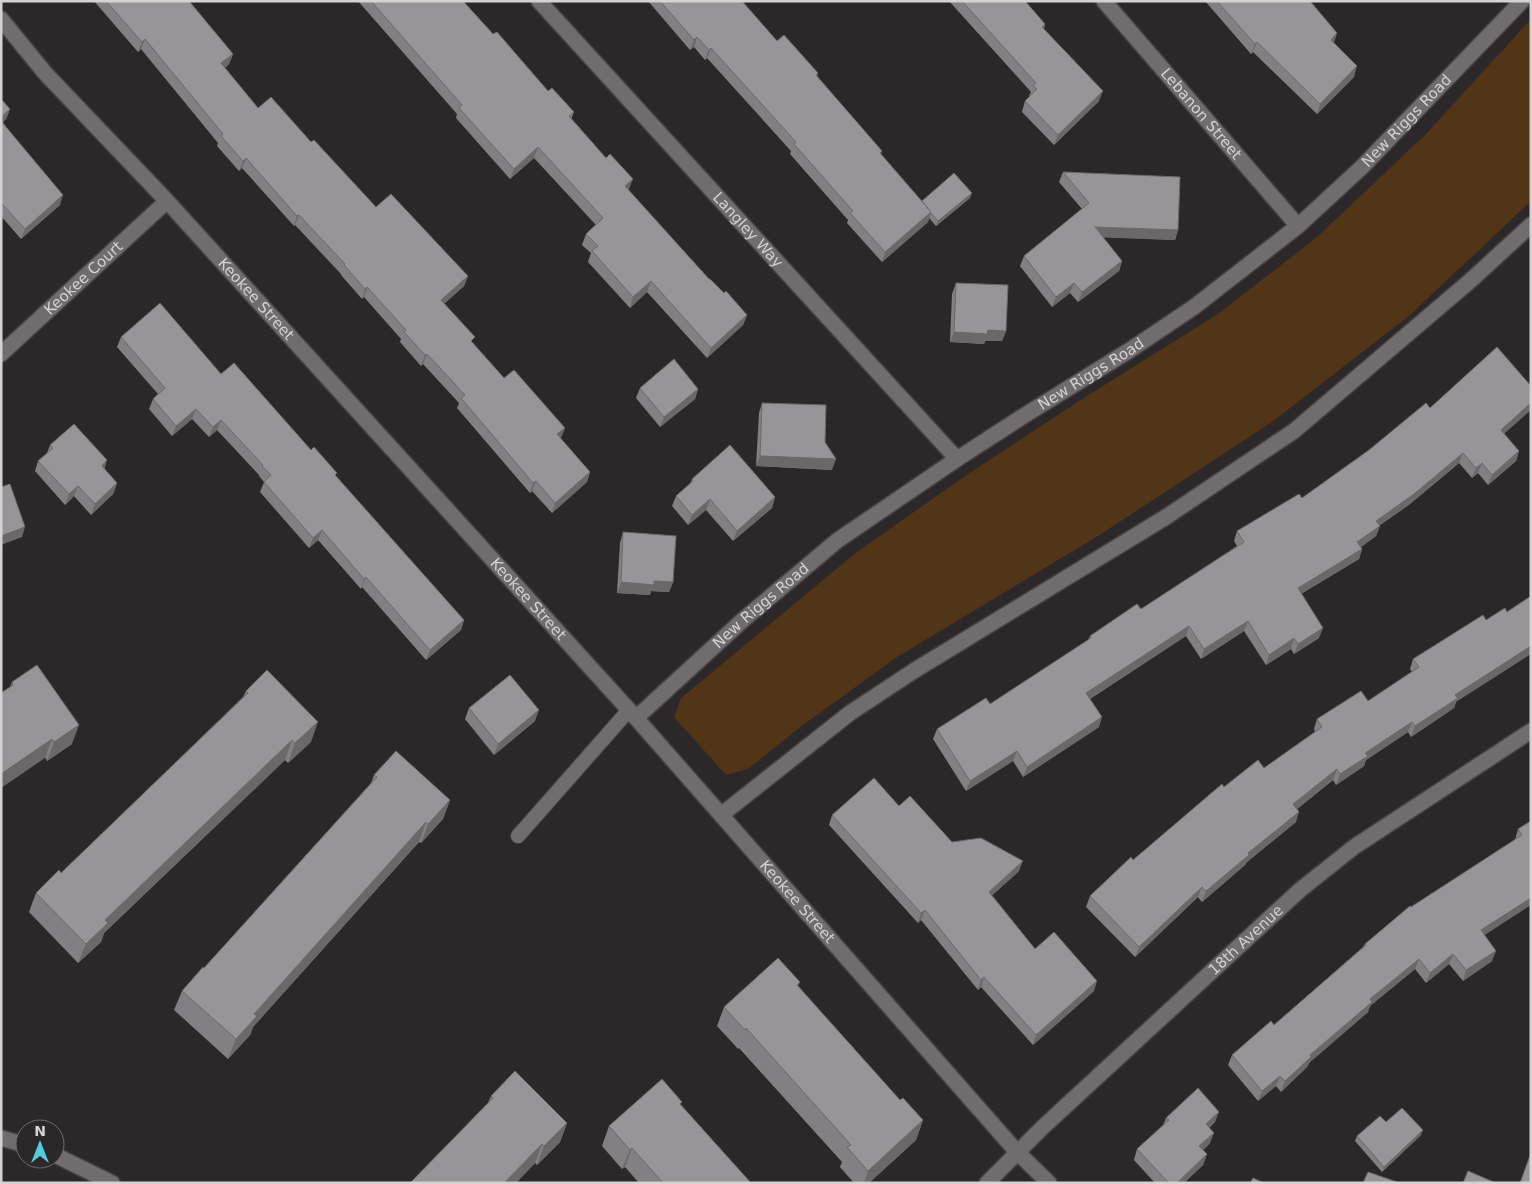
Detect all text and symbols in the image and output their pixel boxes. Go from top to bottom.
street label: Lebanon Street [1157,65,1246,163]
street label: New Riggs Road [1358,71,1455,171]
street label: Langley Way [709,189,787,271]
street label: Keokee Court [40,237,126,319]
street label: Keokee Street [214,254,298,344]
street label: New Riggs Road [1035,334,1147,414]
street label: Keokee Street [486,554,570,644]
street label: New Riggs Road [709,559,813,652]
street label: Keokee Street [756,857,839,947]
street label: 18th Avenue [1205,901,1287,979]
north arrow [15,1119,65,1169]
text: N [34,1123,46,1139]

